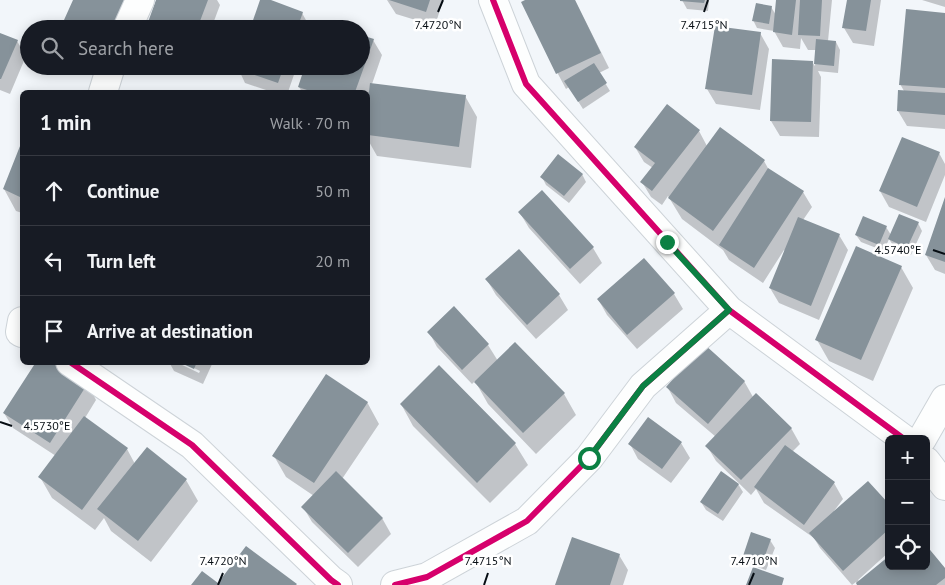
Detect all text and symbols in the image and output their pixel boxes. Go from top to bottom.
text: 7.4720°N [414,17,462,32]
text: 7.4715°N [680,17,728,32]
search box [20,20,370,75]
icon: search [38,34,66,62]
text: Search here [78,36,174,60]
text: 1 min [40,109,91,136]
text: Walk · 70 m [270,113,350,133]
icon: ahead [40,177,68,205]
text: Continue [87,179,159,203]
text: 50 m [315,181,350,201]
route end [656,231,679,254]
text: 4.5740°E [875,242,921,257]
icon: left [40,247,68,275]
text: Turn left [87,249,156,273]
text: 20 m [315,251,350,271]
icon: arrive [40,317,68,345]
text: Arrive at destination [87,319,253,343]
text: 4.5730°E [24,418,70,433]
map controls [885,435,930,570]
button: + [885,435,930,480]
route start [578,447,601,470]
button: − [885,480,930,525]
button: locate [885,525,930,570]
text: 7.4720°N [199,553,247,568]
text: 7.4715°N [464,553,512,568]
text: 7.4710°N [730,553,778,568]

